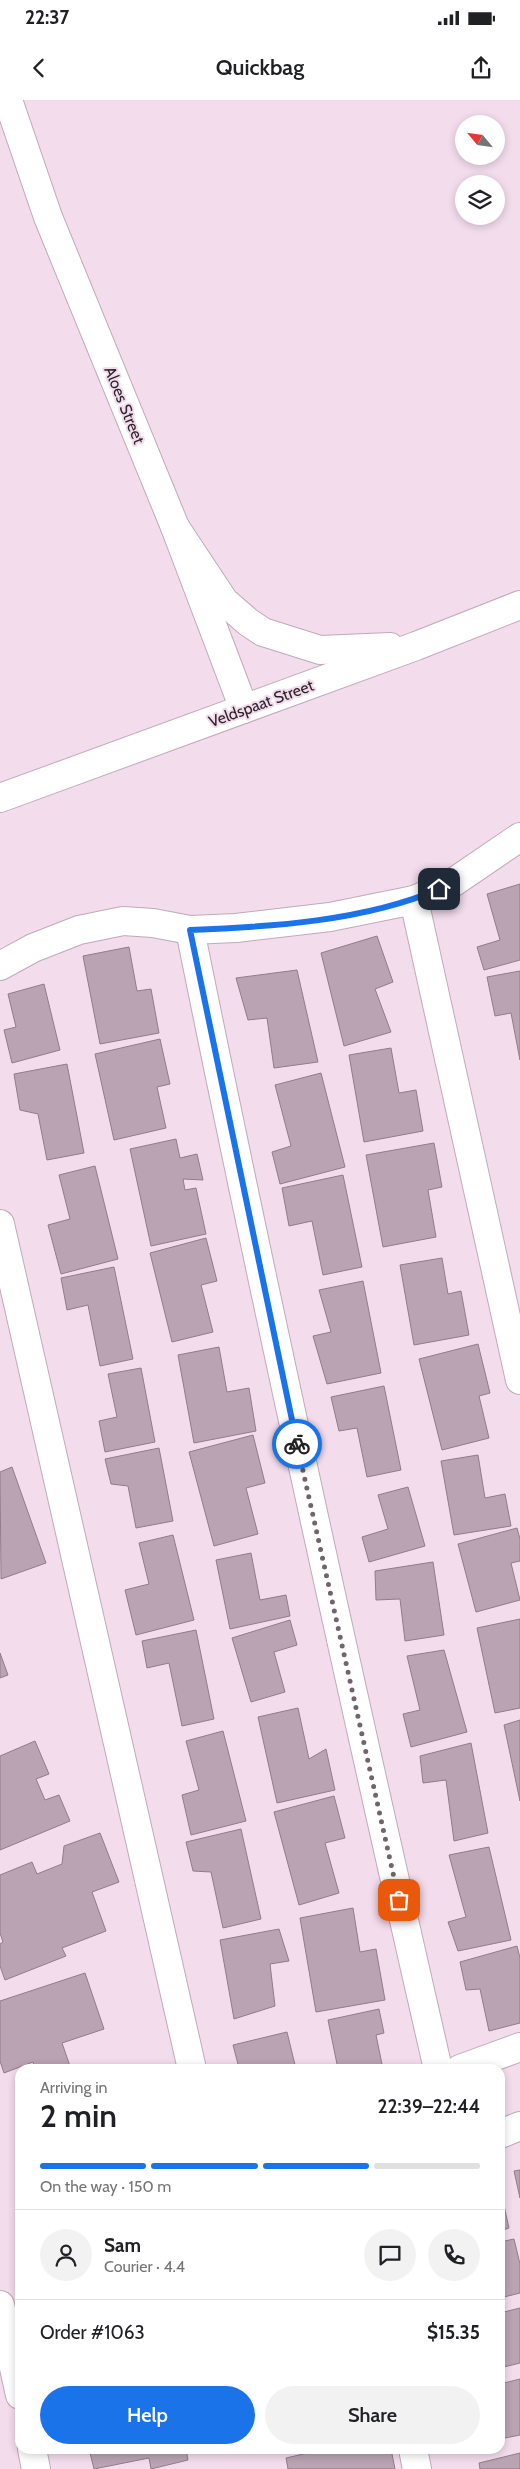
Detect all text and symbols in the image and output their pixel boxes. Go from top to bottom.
text: 22:37 [25,6,69,29]
icon: back [25,54,53,82]
text: Quickbag [216,54,304,81]
icon: share [467,54,495,82]
north arrow [455,115,505,165]
map controls [455,115,505,225]
button: layers [455,175,505,225]
street label: Aloes Street [100,364,149,447]
street label: Veldspaat Street [206,675,317,731]
pin [418,868,460,910]
icon: home [425,875,453,903]
courier [272,1419,322,1469]
icon: bike [283,1430,311,1458]
pin [378,1879,420,1921]
icon: bag [385,1886,413,1914]
text: Arriving in [40,2078,107,2097]
text: 22:39–22:44 [378,2095,480,2118]
text: 2 min [40,2096,117,2135]
text: On the way · 150 m [40,2177,171,2196]
button: person [40,2229,92,2281]
button: chat [364,2229,416,2281]
button: phone [428,2229,480,2281]
text: Sam [104,2234,141,2257]
text: Courier · 4.4 [104,2257,185,2276]
text: Order #1063 [40,2321,145,2344]
text: $15.35 [427,2321,480,2344]
button: Help [40,2386,255,2444]
button: Share [265,2386,480,2444]

